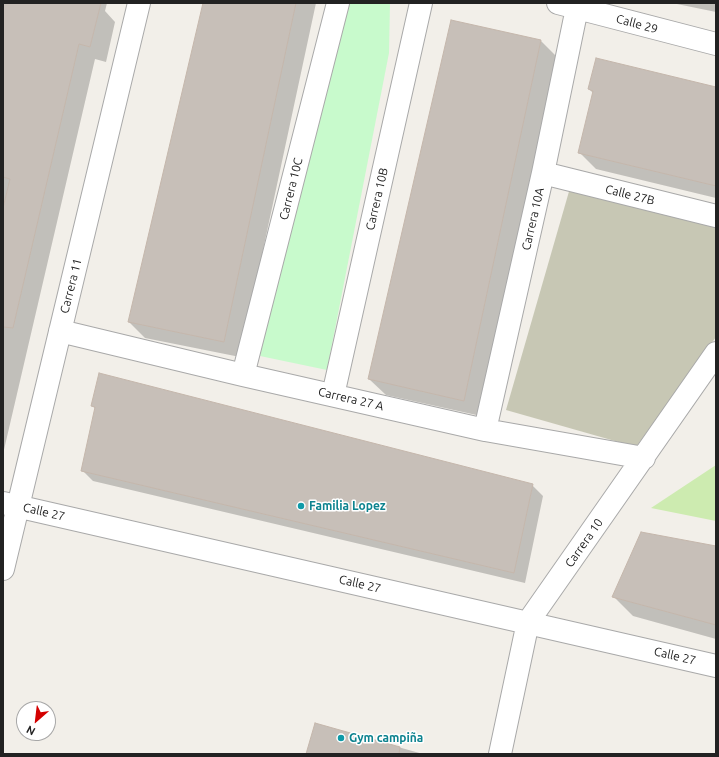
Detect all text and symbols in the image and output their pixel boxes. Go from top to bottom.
street label: Calle 29 [614,12,660,36]
street label: Carrera 10C [276,156,306,222]
street label: Carrera 10B [363,166,391,232]
street label: Calle 27B [604,182,656,208]
street label: Carrera 10A [519,186,547,252]
street label: Carrera 11 [57,257,85,315]
street label: Carrera 27 A [317,384,385,414]
place label: Familia Lopez [309,499,386,513]
street label: Calle 27 [22,500,66,524]
marker: Familia Lopez [296,501,306,511]
street label: Carrera 10 [562,516,606,570]
street label: Calle 27 [338,572,382,596]
street label: Calle 27 [653,644,697,668]
north arrow [16,701,56,741]
text: N [24,723,37,738]
place label: Gym campiña [349,731,423,745]
marker: Gym campiña [336,733,346,743]

